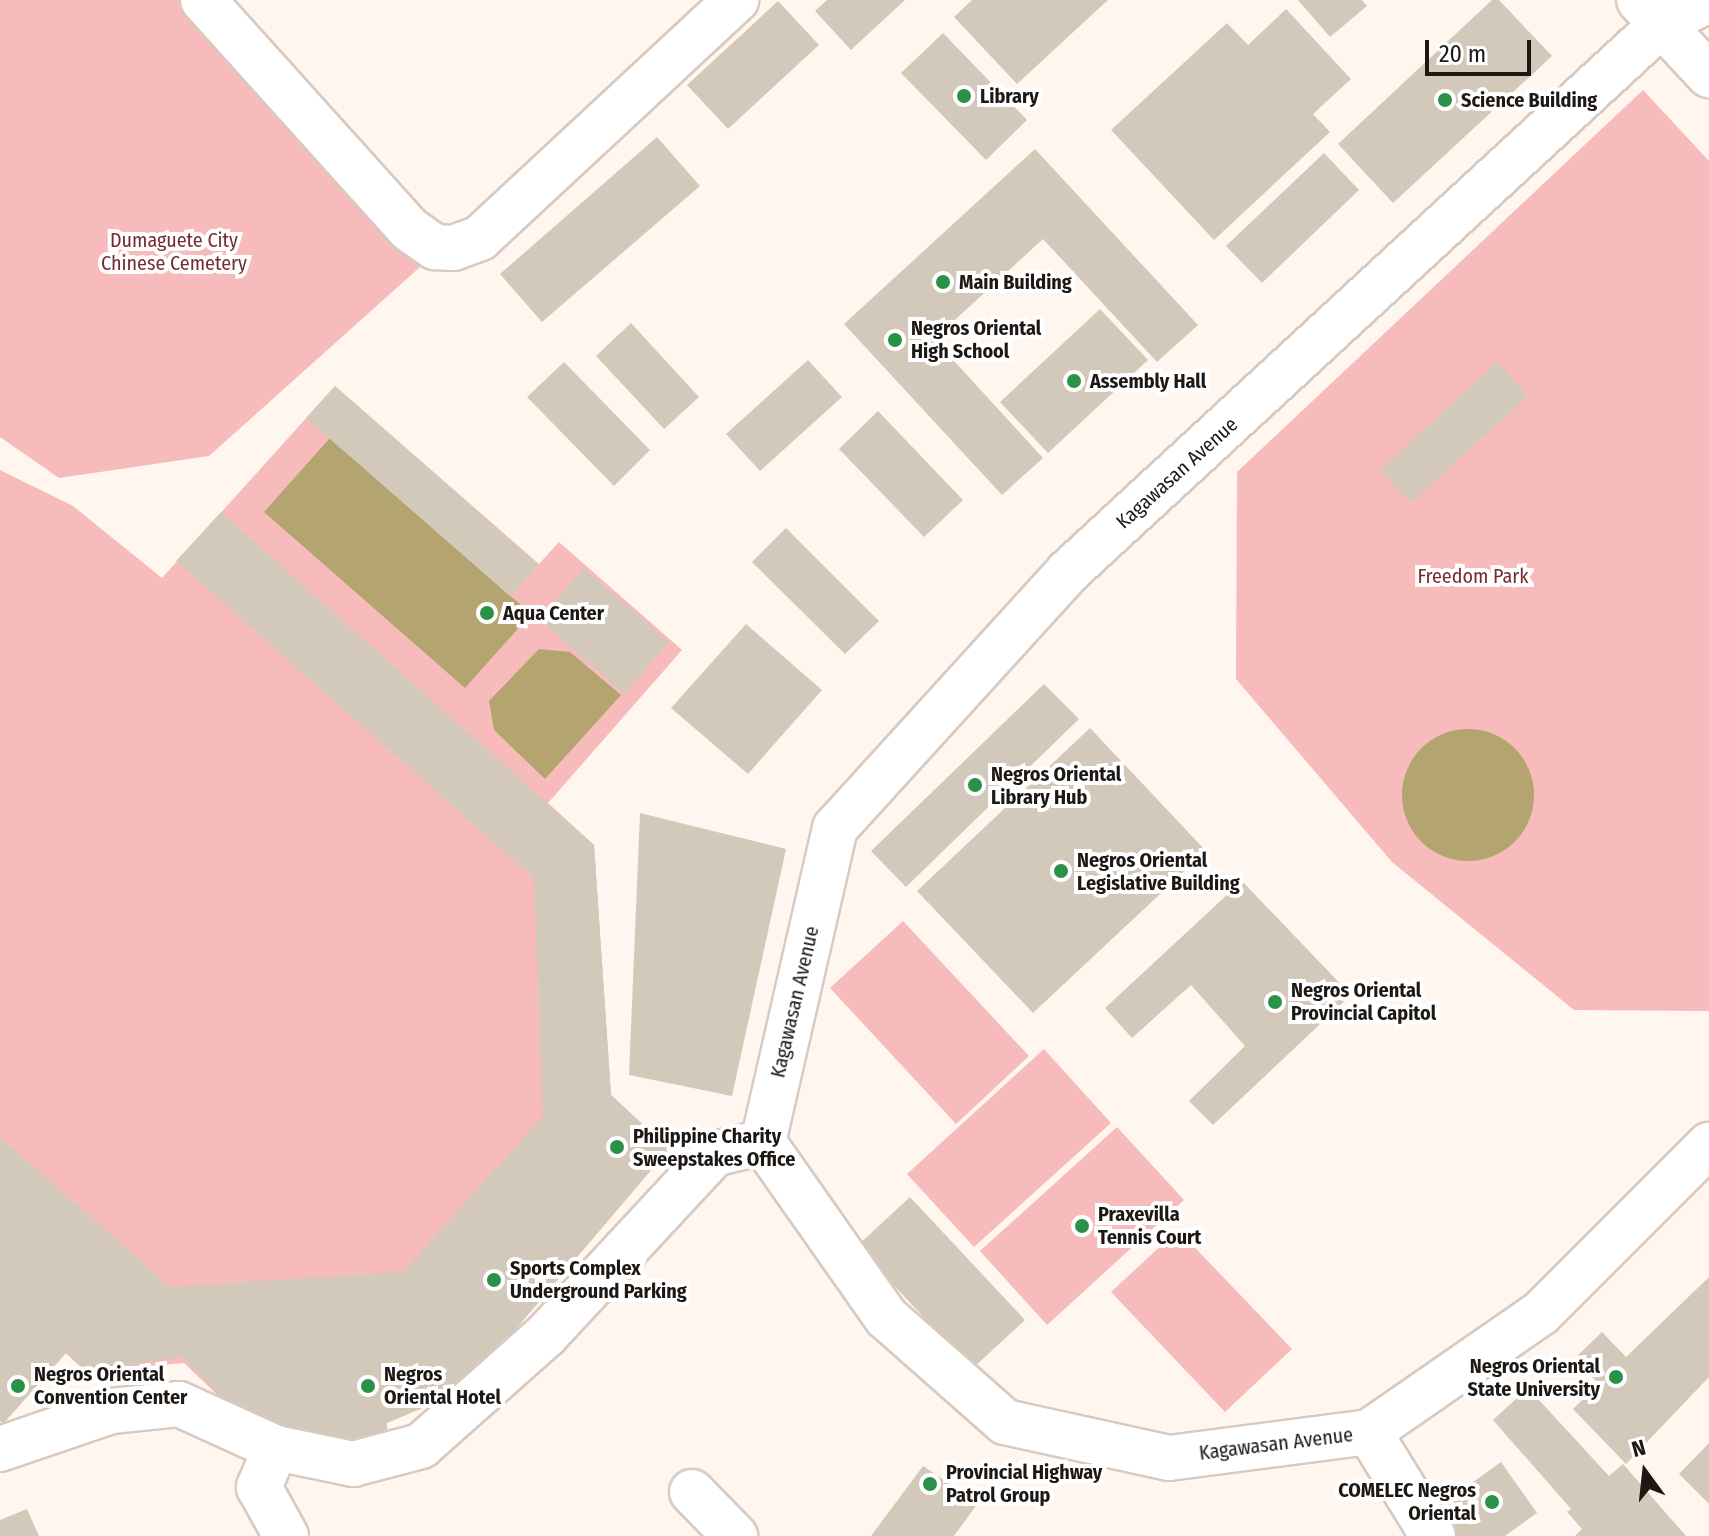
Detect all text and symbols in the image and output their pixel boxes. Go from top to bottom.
scale bar [1429,24,1535,74]
text: 20 m [1439,40,1486,68]
place label: Library [980,84,1039,108]
marker: Library [955,87,973,105]
place label: Science Building [1461,88,1597,112]
marker: Science Building [1436,91,1454,109]
park label: Dumaguete City Chinese Cemetery [101,229,247,276]
place label: Main Building [959,270,1072,294]
marker: Main Building [934,273,952,291]
place label: Negros Oriental High School [911,316,1041,363]
marker: Negros Oriental High School [886,331,904,349]
place label: Assembly Hall [1090,369,1206,393]
marker: Assembly Hall [1065,372,1083,390]
street label: Kagawasan Avenue [1111,412,1243,534]
park label: Freedom Park [1417,564,1529,588]
place label: Aqua Center [503,601,604,625]
marker: Aqua Center [478,604,496,622]
place label: Negros Oriental Library Hub [991,762,1121,809]
marker: Negros Oriental Library Hub [966,776,984,794]
place label: Negros Oriental Legislative Building [1077,848,1240,895]
marker: Negros Oriental Legislative Building [1052,862,1070,880]
street label: Kagawasan Avenue [766,924,824,1080]
place label: Negros Oriental Provincial Capitol [1291,978,1436,1025]
marker: Negros Oriental Provincial Capitol [1266,993,1284,1011]
place label: Philippine Charity Sweepstakes Office [633,1124,795,1171]
marker: Philippine Charity Sweepstakes Office [608,1138,626,1156]
place label: Praxevilla Tennis Court [1098,1202,1201,1249]
marker: Praxevilla Tennis Court [1073,1217,1091,1235]
place label: Sports Complex Underground Parking [510,1256,687,1303]
marker: Sports Complex Underground Parking [485,1271,503,1289]
place label: Negros Oriental State University [1468,1354,1600,1401]
place label: Negros Oriental Convention Center [34,1362,187,1409]
place label: Negros Oriental Hotel [384,1362,501,1409]
marker: Negros Oriental State University [1607,1368,1625,1386]
marker: Negros Oriental Convention Center [9,1377,27,1395]
marker: Negros Oriental Hotel [359,1377,377,1395]
street label: Kagawasan Avenue [1198,1423,1354,1465]
north arrow [1605,1432,1685,1512]
text: N [1629,1434,1649,1463]
place label: Provincial Highway Patrol Group [946,1460,1102,1507]
marker: Provincial Highway Patrol Group [921,1475,939,1493]
place label: COMELEC Negros Oriental [1338,1478,1476,1525]
marker: COMELEC Negros Oriental [1483,1493,1501,1511]

